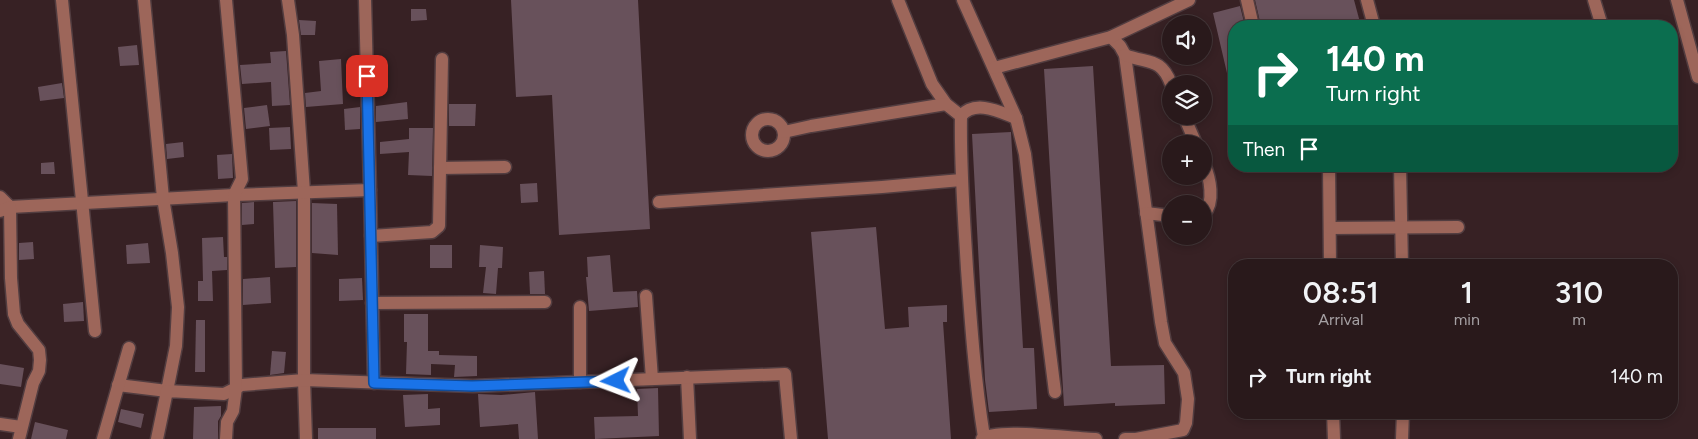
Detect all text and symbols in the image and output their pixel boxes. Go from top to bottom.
map controls [1162,15,1212,245]
button: sound [1162,15,1212,65]
text: 140 m [1326,38,1424,80]
icon: right [1243,40,1308,105]
pin [346,55,388,97]
icon: arrive [353,62,381,90]
button: layers [1162,75,1212,125]
text: Turn right [1326,80,1421,107]
button: + [1162,135,1212,185]
icon: arrive [1295,135,1323,163]
text: Then [1243,138,1285,161]
button: − [1162,195,1212,245]
text: 08:51 [1303,274,1379,311]
text: 1 [1461,274,1473,311]
text: 310 [1555,274,1603,311]
text: Arrival [1318,310,1363,329]
text: min [1454,310,1480,329]
text: m [1572,310,1586,329]
position arrow [589,354,641,406]
icon: right [1243,363,1271,391]
text: Turn right [1286,365,1372,388]
text: 140 m [1610,365,1663,388]

